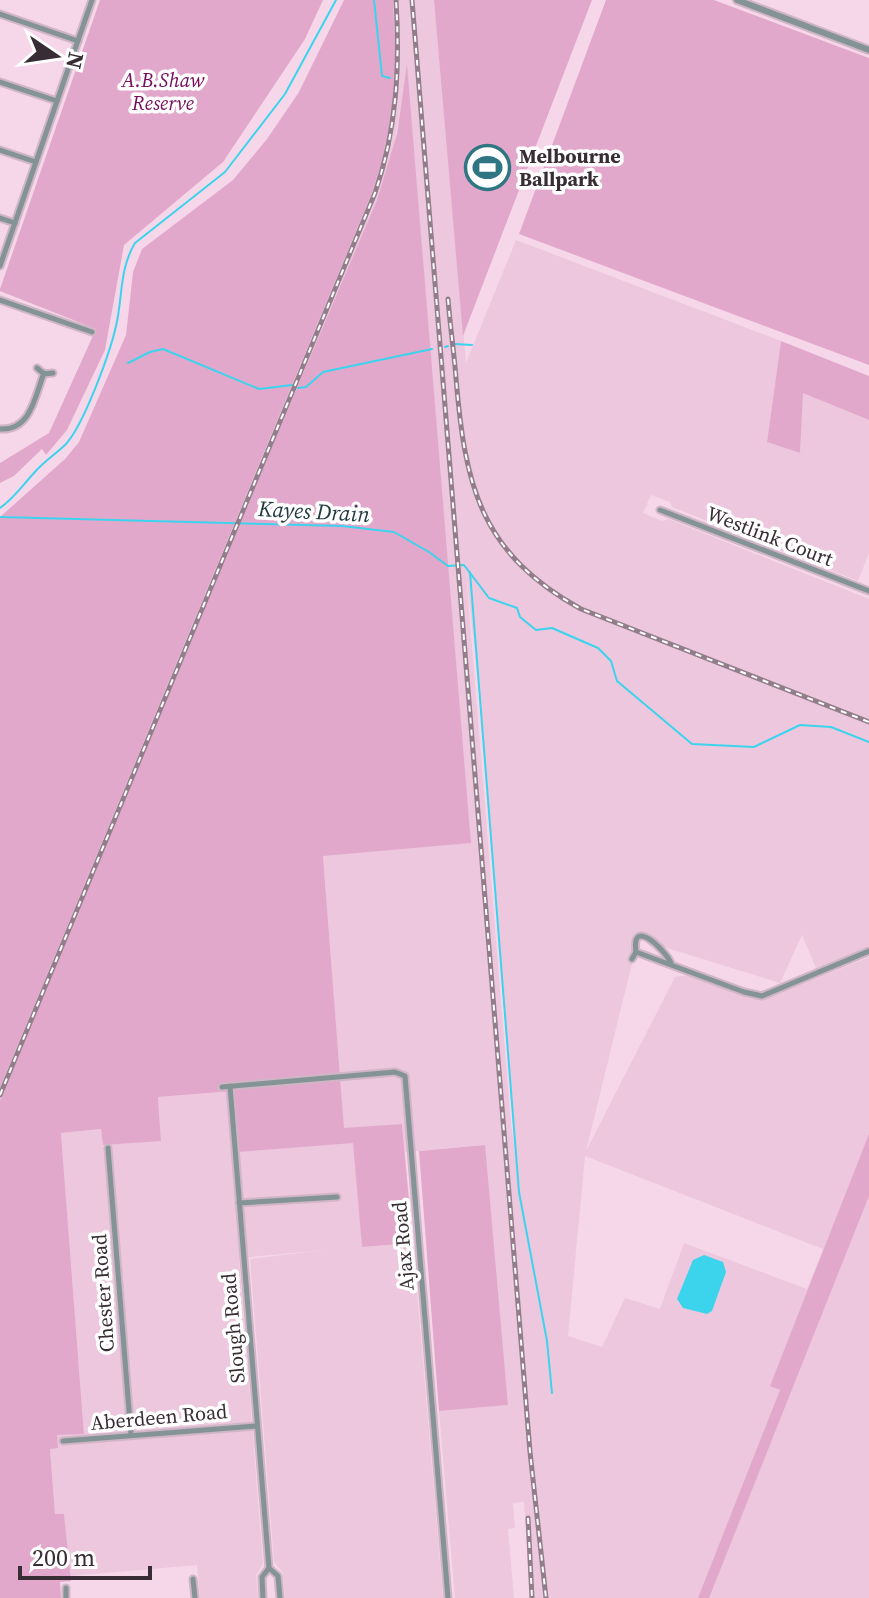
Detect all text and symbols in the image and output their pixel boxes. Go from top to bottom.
north arrow [16,16,96,96]
text: N [59,49,92,72]
park label: A.B.Shaw Reserve [121,66,205,117]
place label: Melbourne Ballpark [519,142,621,193]
sports icon: Melbourne Ballpark [464,144,512,192]
water label: Kayes Drain [256,493,371,529]
street label: Westlink Court [703,499,838,573]
street label: Ajax Road [385,1200,421,1292]
street label: Chester Road [85,1232,121,1353]
street label: Slough Road [214,1271,252,1384]
street label: Aberdeen Road [89,1397,229,1437]
scale bar [20,1530,150,1580]
text: 200 m [32,1541,95,1574]

